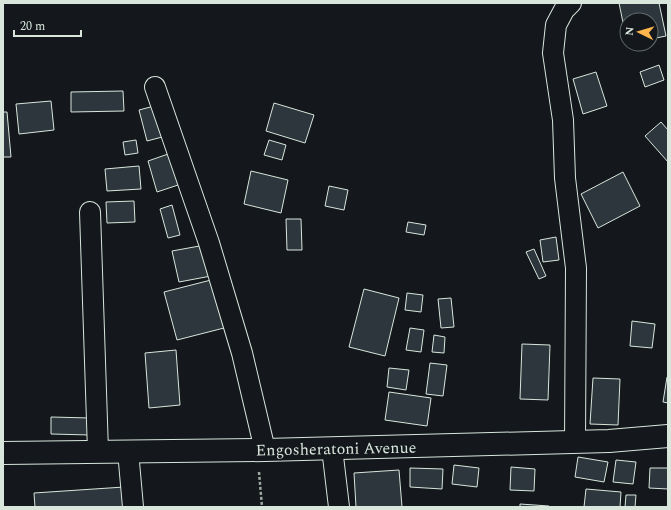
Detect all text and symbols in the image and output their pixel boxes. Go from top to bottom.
scale bar [14,12,81,38]
north arrow [619,12,659,52]
text: 20 m [20,17,45,36]
text: N [621,26,638,36]
street label: Engosheratoni Avenue [256,436,416,462]

